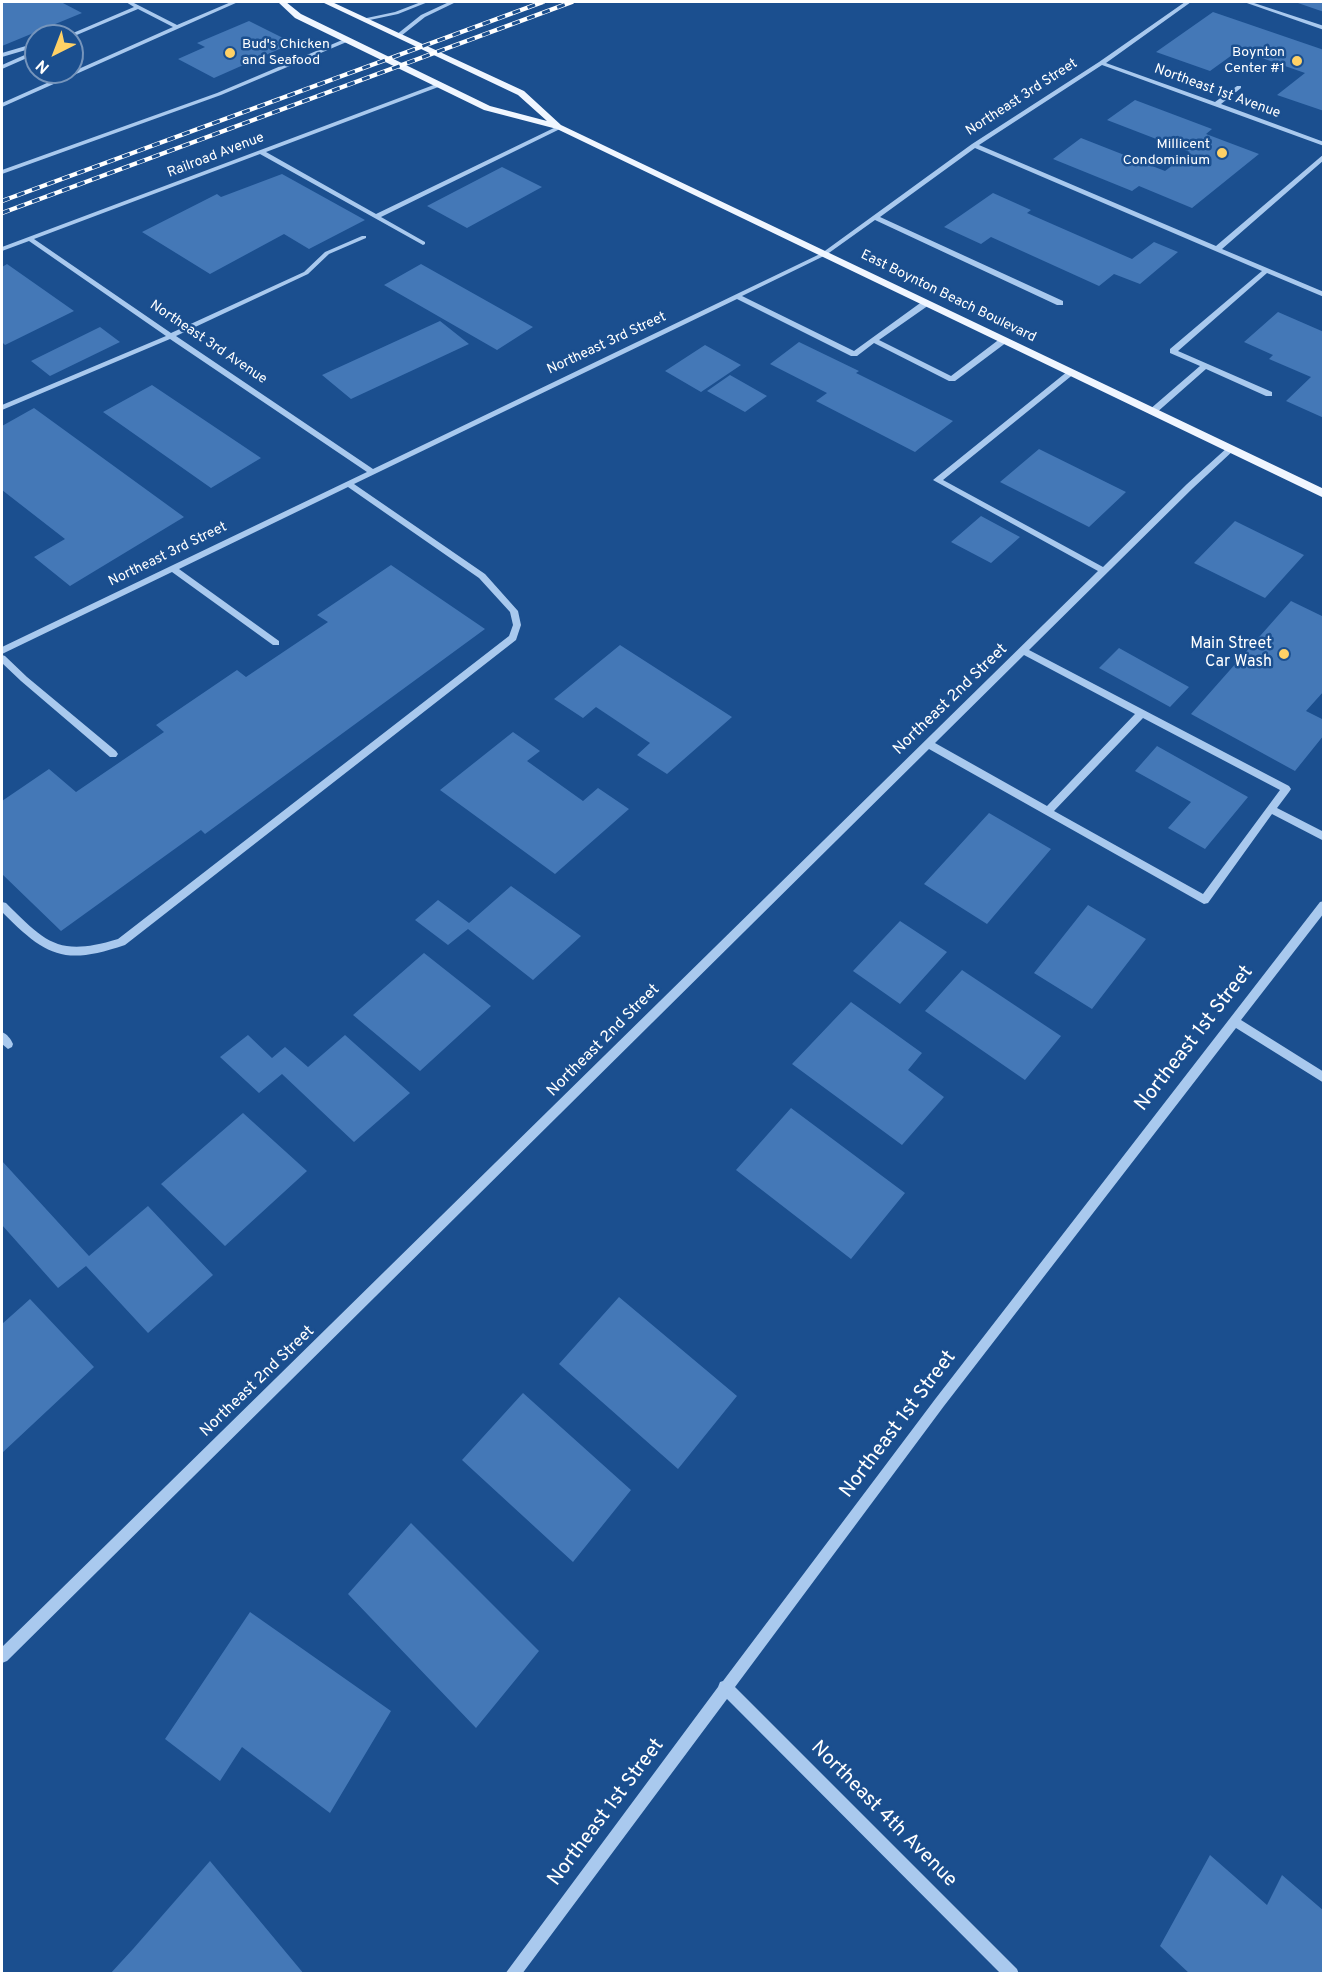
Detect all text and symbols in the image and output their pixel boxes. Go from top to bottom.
north arrow [24,24,84,84]
place label: Bud's Chicken and Seafood [242,37,330,70]
place label: Boynton Center #1 [1224,45,1285,78]
marker: Bud's Chicken and Seafood [223,46,237,60]
marker: Boynton Center #1 [1290,54,1304,68]
text: N [32,55,54,77]
street label: Northeast 3rd Street [963,56,1081,140]
street label: Northeast 1st Avenue [1152,61,1282,123]
street label: Railroad Avenue [165,130,267,182]
place label: Millicent Condominium [1123,137,1210,170]
marker: Millicent Condominium [1215,146,1229,160]
street label: East Boynton Beach Boulevard [858,247,1038,347]
street label: Northeast 3rd Avenue [146,298,270,388]
street label: Northeast 3rd Street [545,309,669,379]
street label: Northeast 3rd Street [106,519,230,591]
place label: Main Street Car Wash [1190,635,1272,673]
street label: Northeast 2nd Street [890,640,1012,760]
marker: Main Street Car Wash [1277,647,1291,661]
street label: Northeast 1st Street [1131,961,1259,1117]
street label: Northeast 2nd Street [544,981,664,1101]
street label: Northeast 2nd Street [197,1322,319,1442]
street label: Northeast 1st Street [836,1347,962,1503]
street label: Northeast 1st Street [544,1735,670,1891]
street label: Northeast 4th Avenue [805,1737,961,1893]

